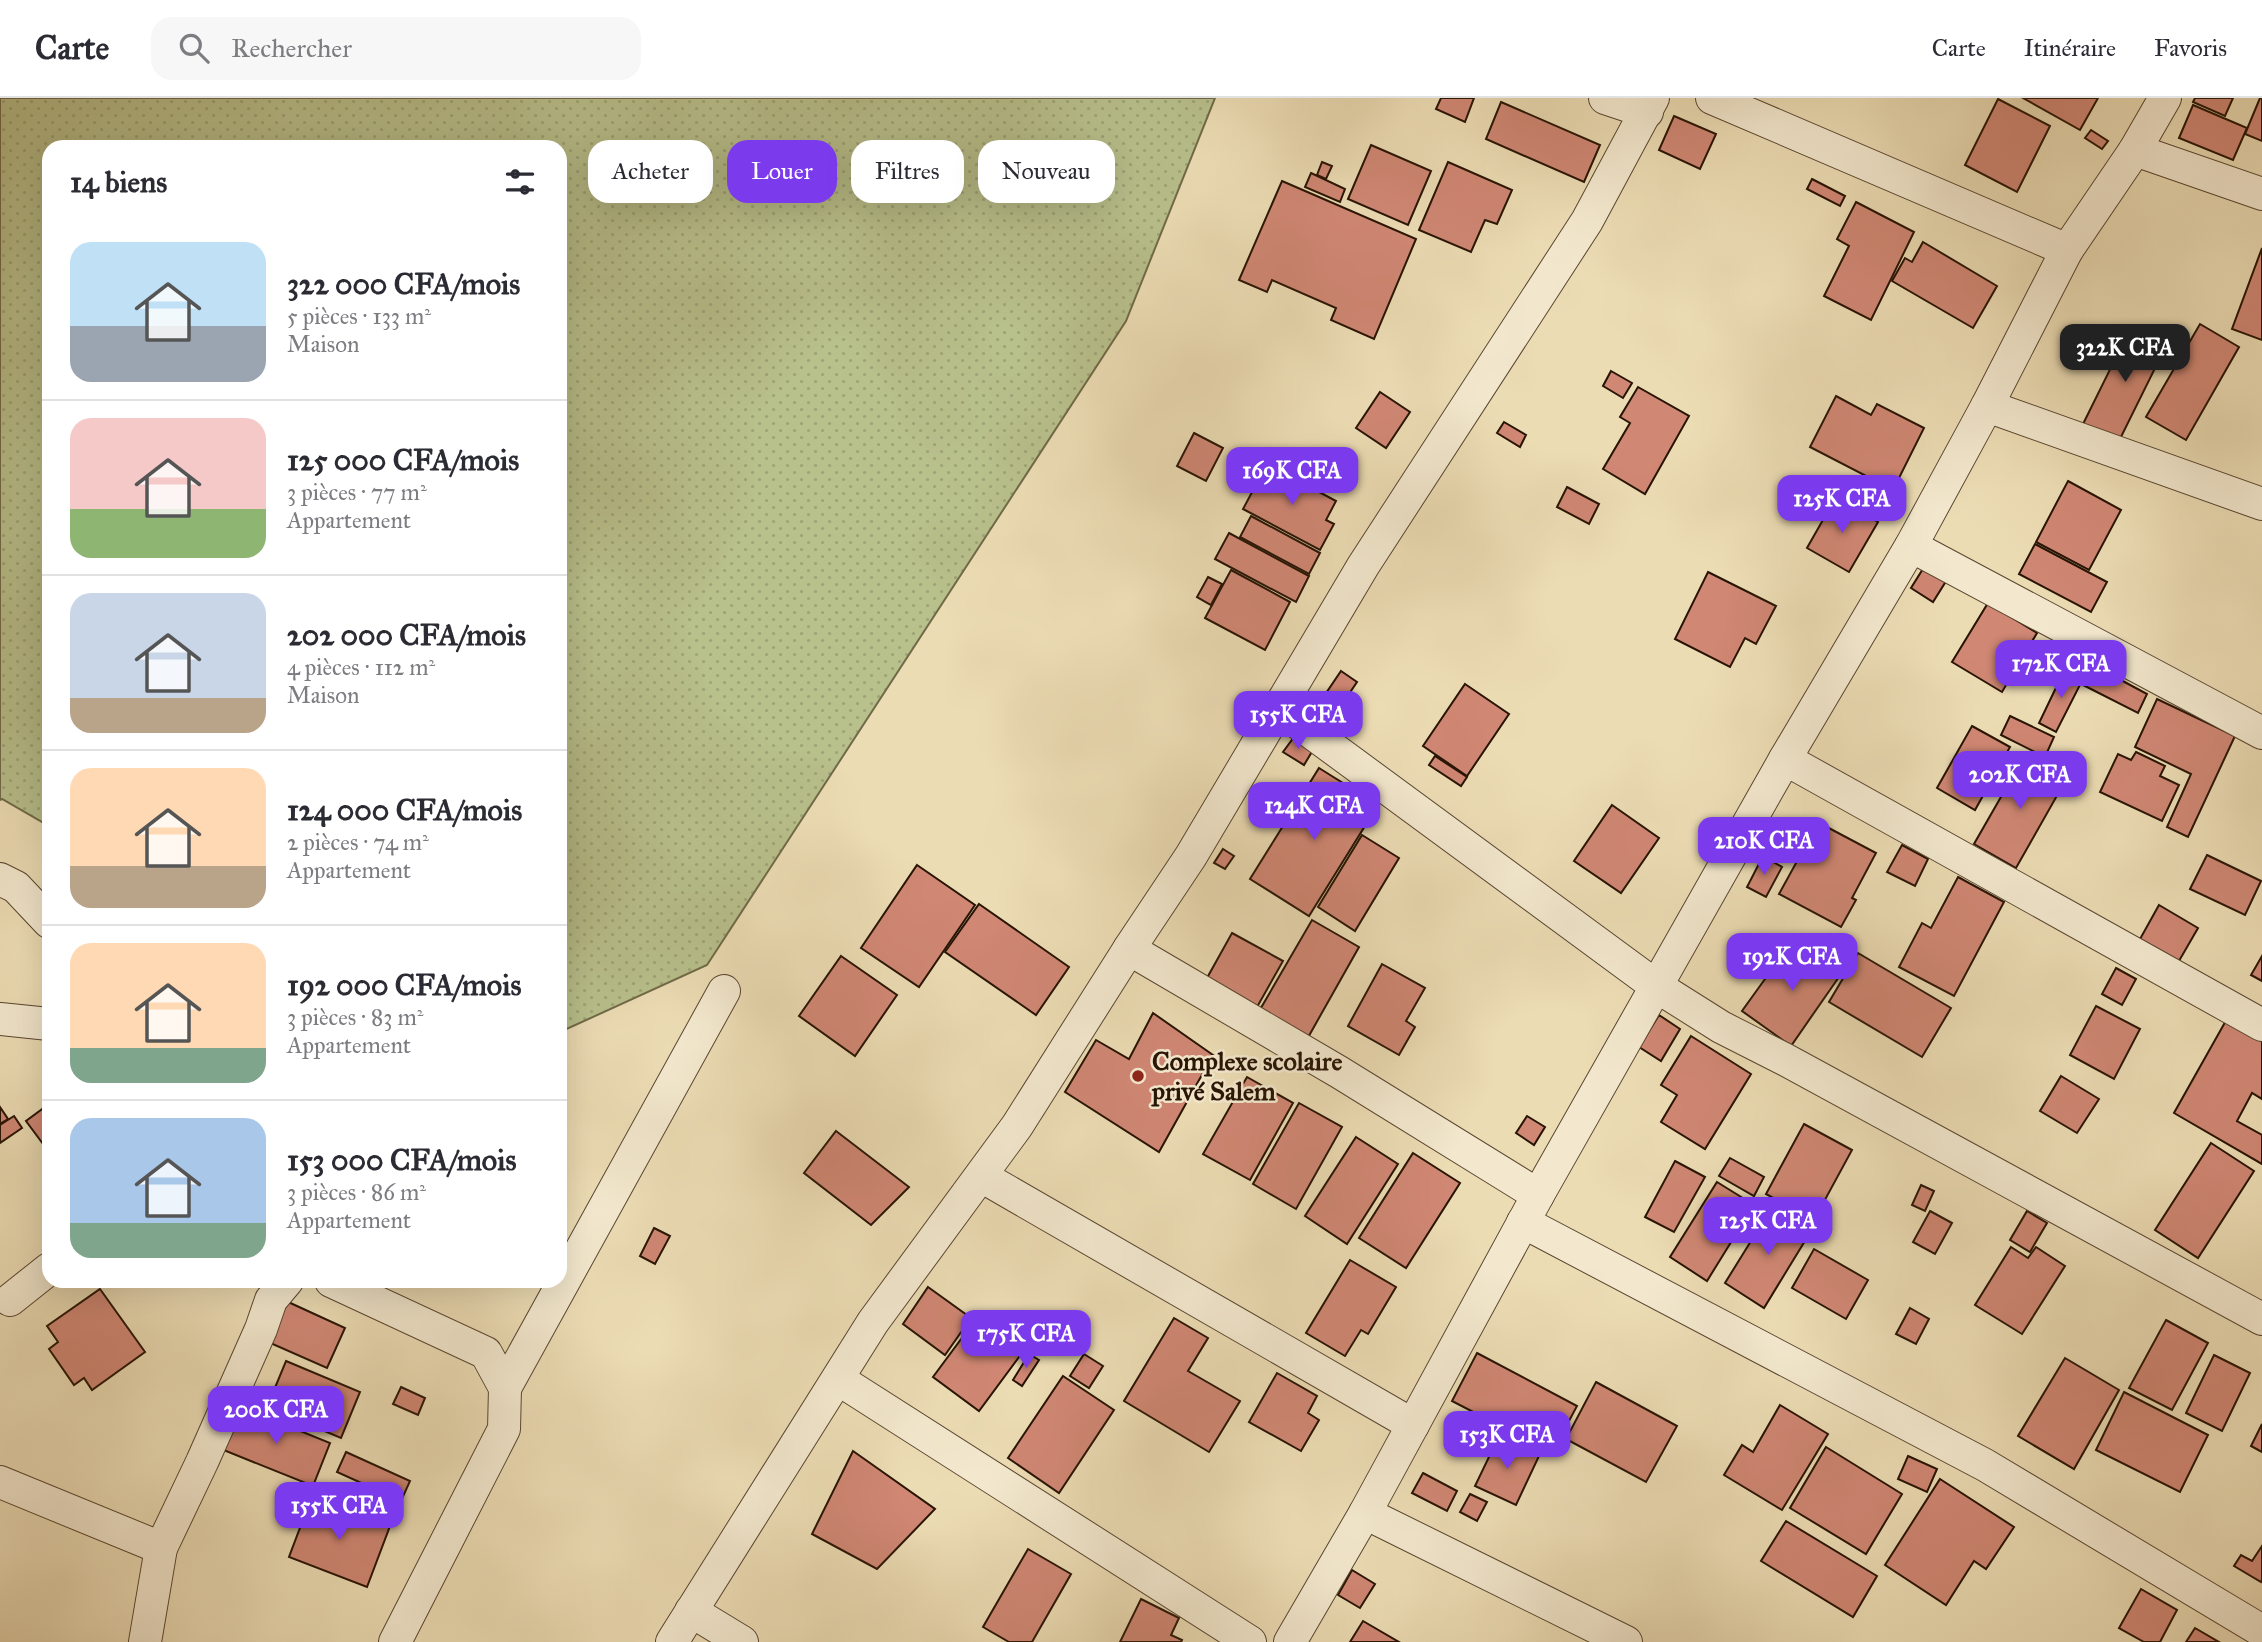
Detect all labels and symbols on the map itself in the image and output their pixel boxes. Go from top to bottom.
pin: 322K CFA [2053,324,2197,384]
pin: 169K CFA [1220,448,1364,507]
pin: 125K CFA [1770,476,1914,535]
pin: 172K CFA [1989,640,2133,700]
pin: 155K CFA [1226,692,1370,751]
pin: 202K CFA [1948,752,2092,811]
pin: 124K CFA [1242,782,1386,842]
pin: 210K CFA [1692,818,1836,877]
pin: 192K CFA [1720,934,1864,993]
place label: Complexe scolaire privé Salem [1151,1045,1342,1107]
marker: Complexe scolaire privé Salem [1130,1068,1146,1084]
pin: 125K CFA [1696,1198,1840,1257]
pin: 175K CFA [954,1310,1098,1370]
pin: 200K CFA [204,1386,348,1446]
pin: 153K CFA [1435,1412,1579,1471]
pin: 155K CFA [267,1482,411,1542]

